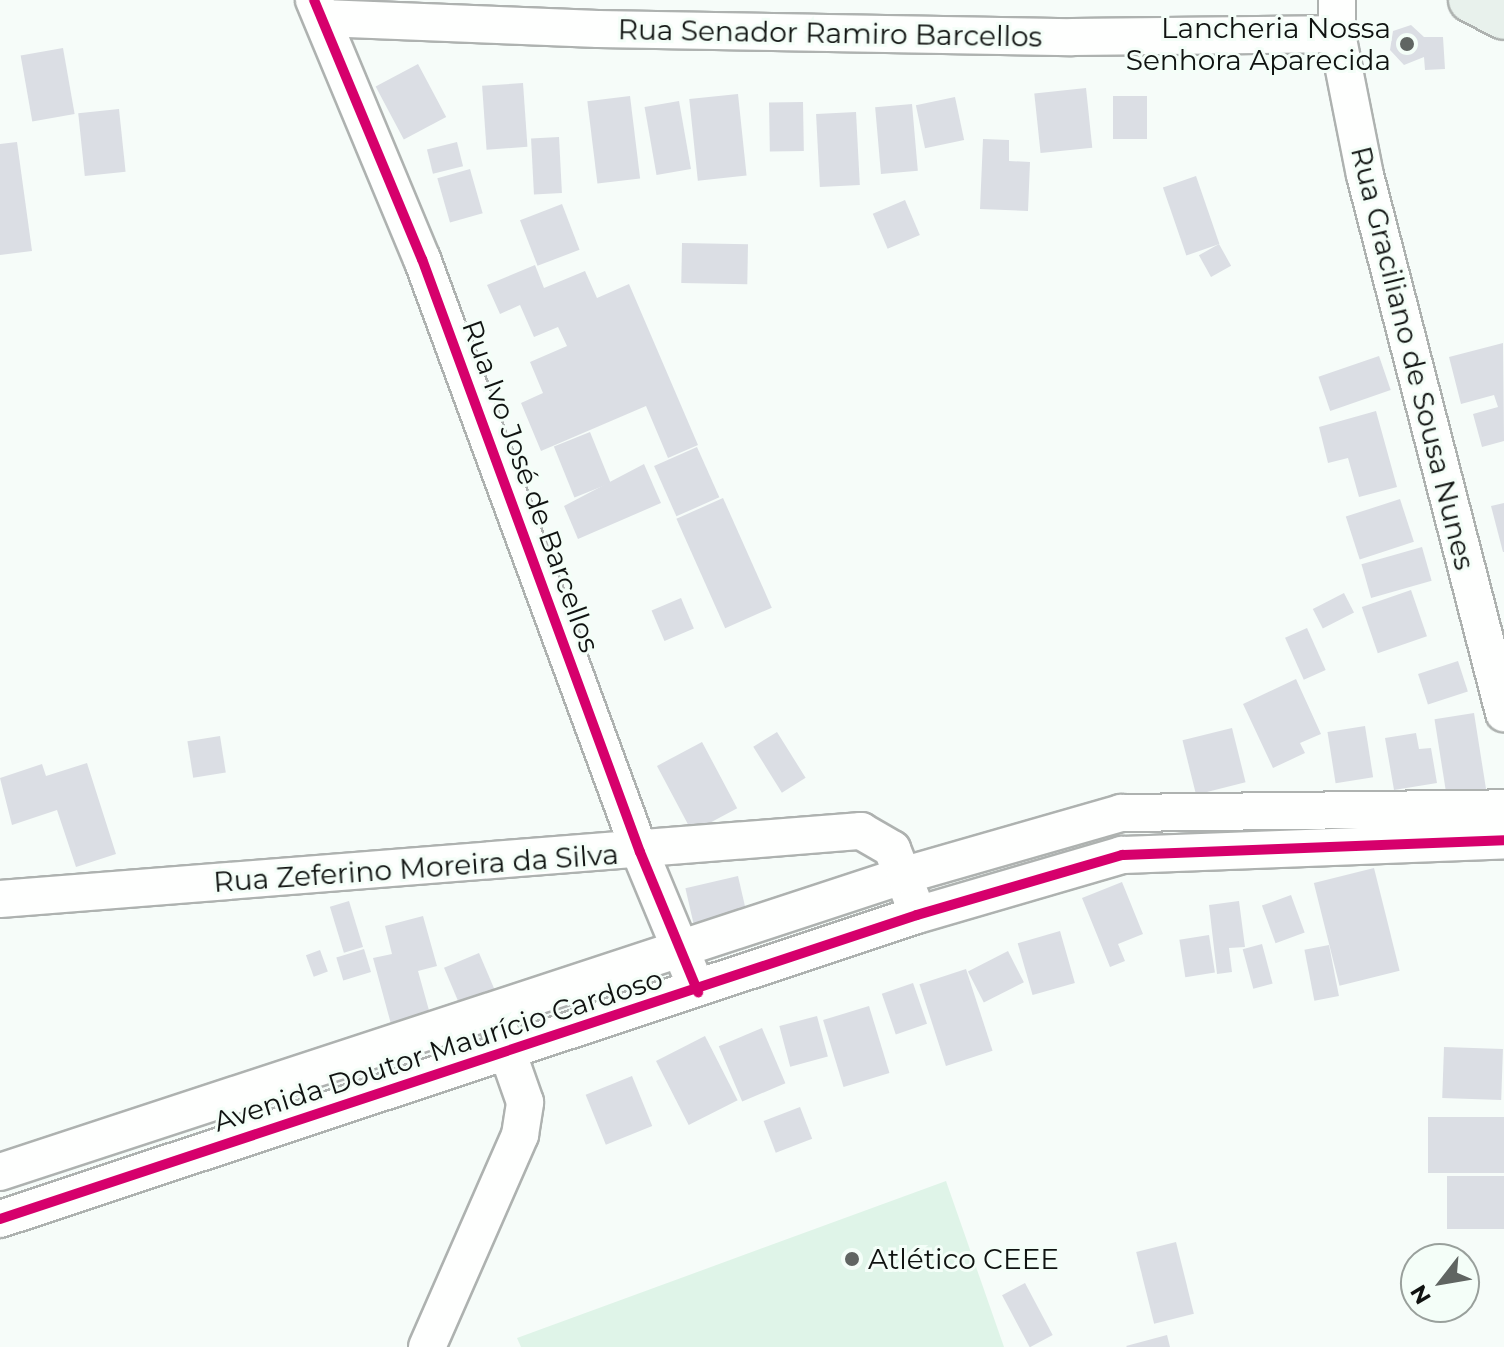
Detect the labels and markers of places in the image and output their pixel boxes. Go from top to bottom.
place label: Lancheria Nossa Senhora Aparecida [1126,11,1391,77]
marker: Lancheria Nossa Senhora Aparecida [1398,35,1416,53]
place label: Atlético CEEE [868,1242,1059,1276]
marker: Atlético CEEE [843,1250,861,1268]

